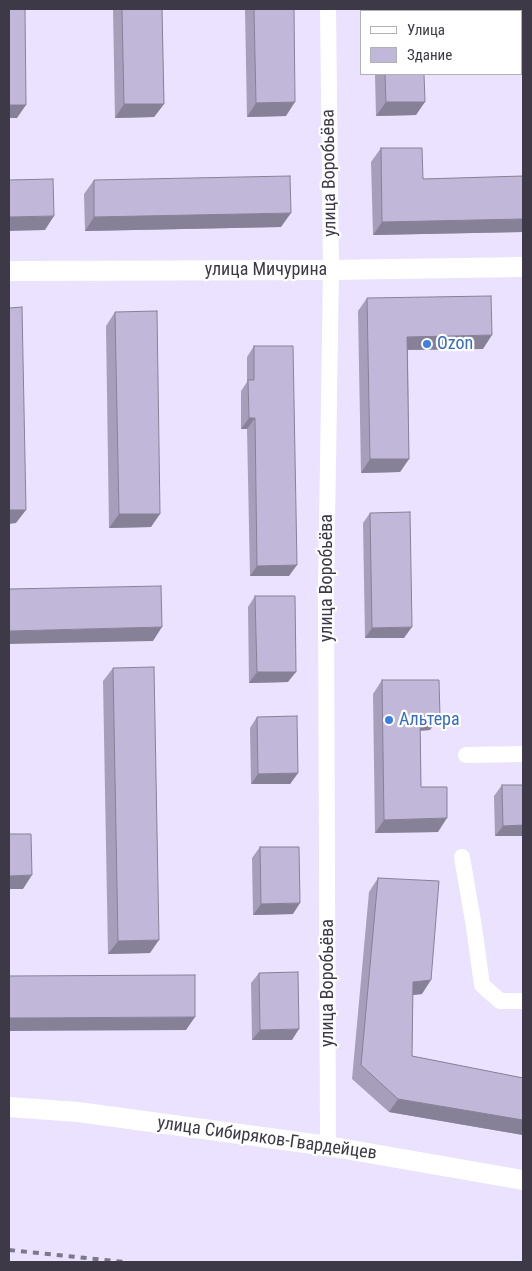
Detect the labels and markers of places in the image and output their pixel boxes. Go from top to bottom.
place label: Ozon [437,333,473,355]
marker: Ozon [421,338,433,350]
place label: Альтера [399,709,460,731]
marker: Альтера [383,714,395,726]

